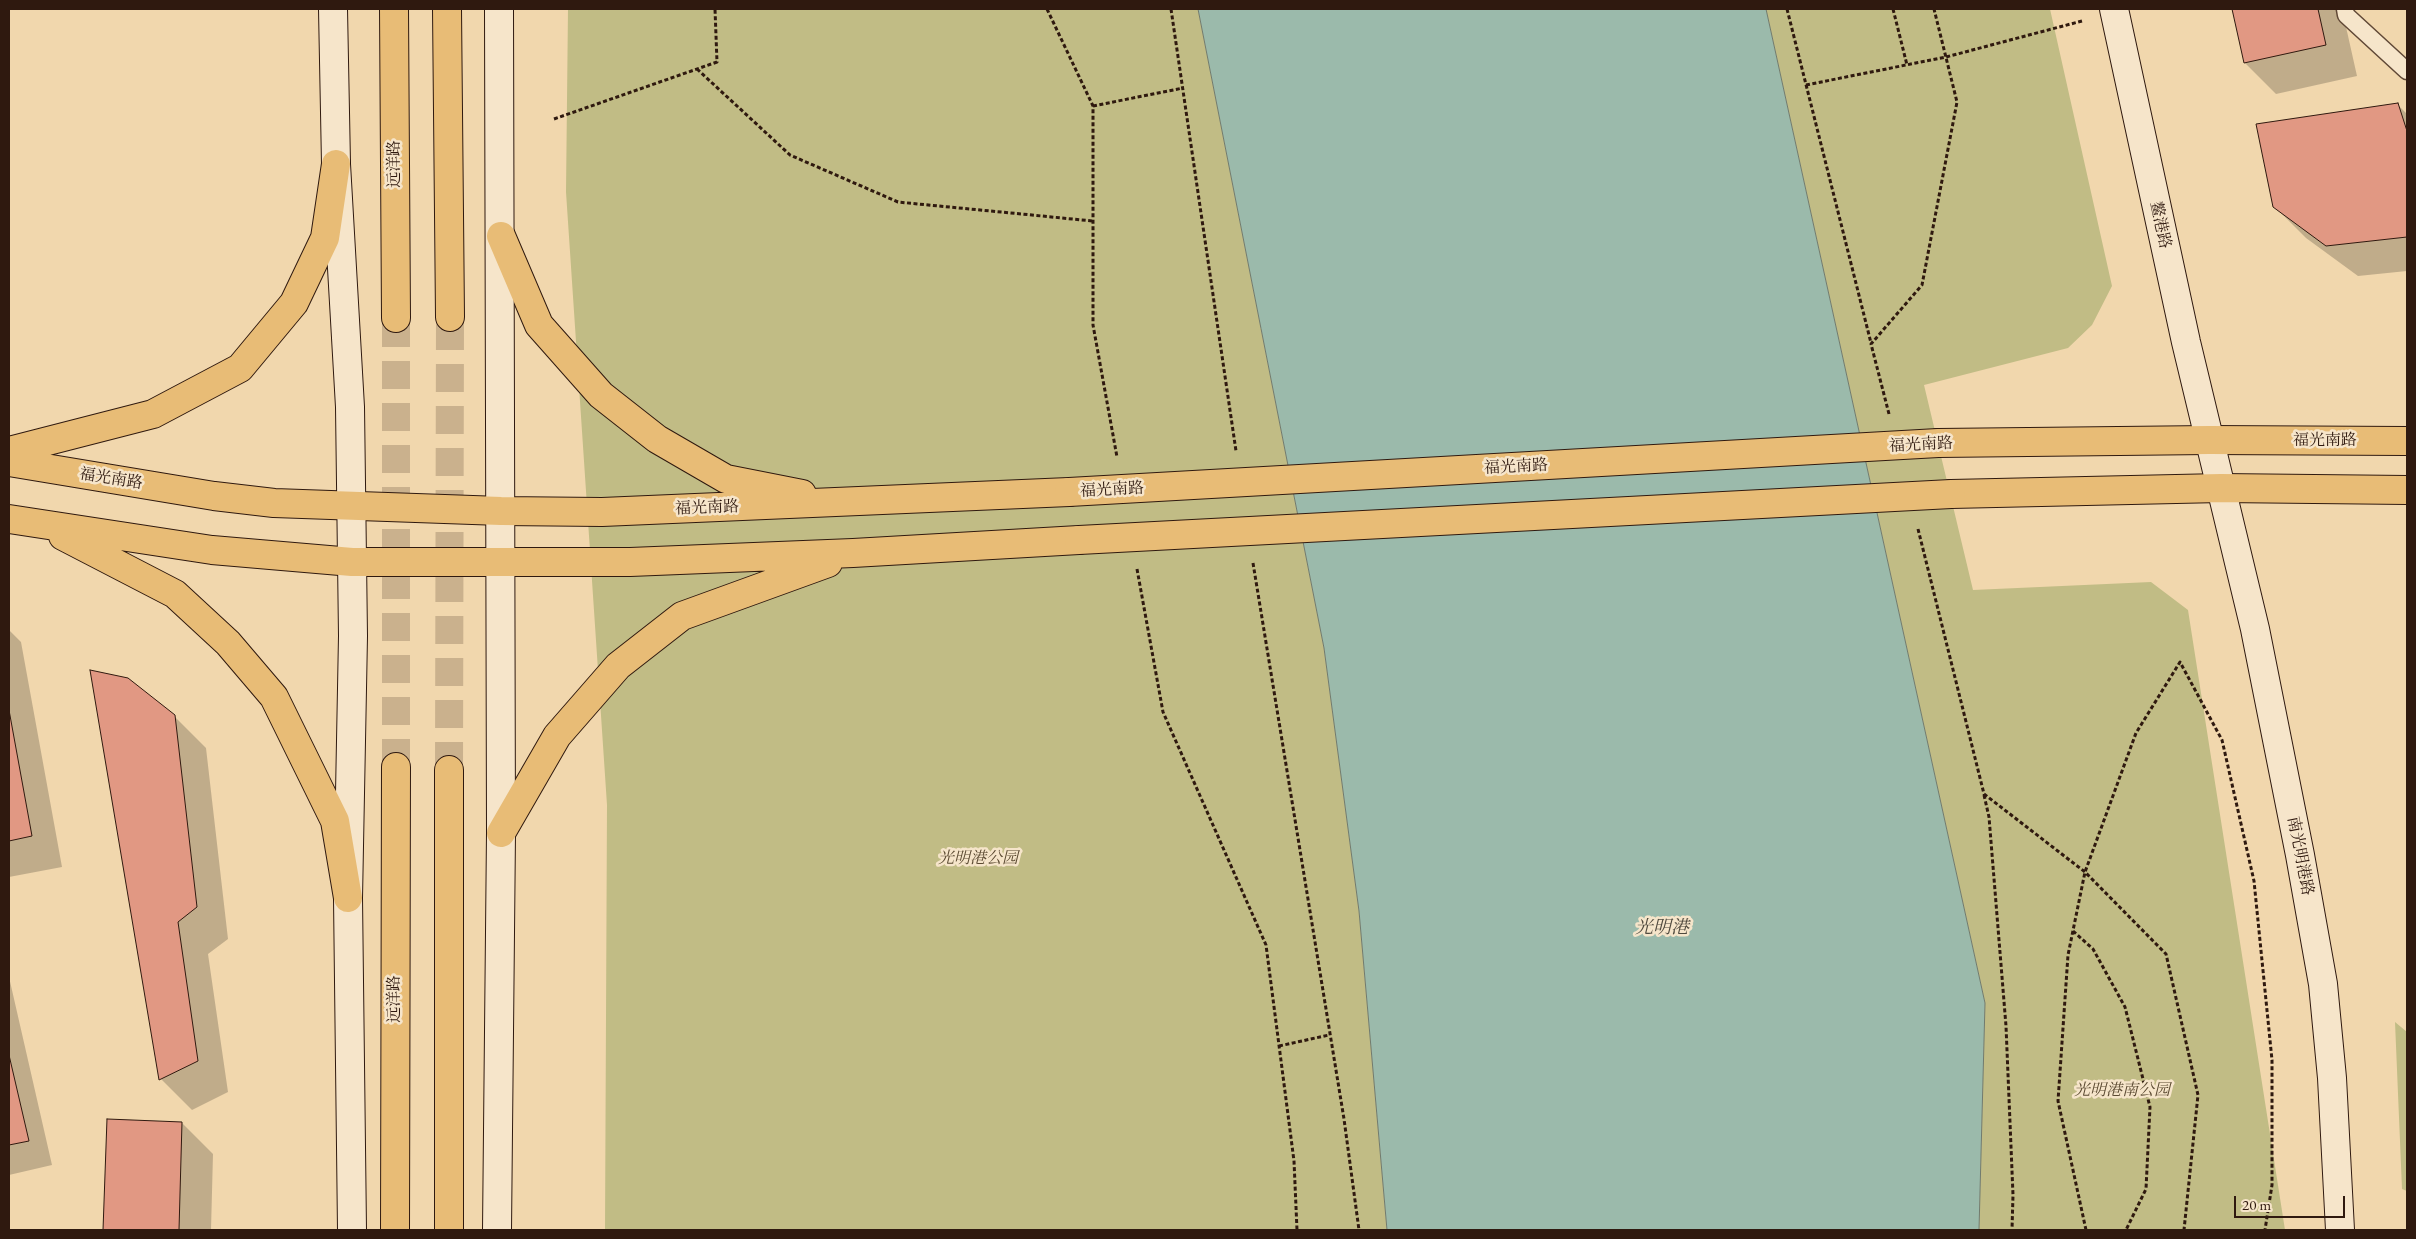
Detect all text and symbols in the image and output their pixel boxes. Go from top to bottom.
street label: 远洋路 [385,140,405,188]
street label: 鳌港路 [2146,200,2174,250]
street label: 福光南路 [2293,431,2357,451]
street label: 福光南路 [1889,434,1953,456]
street label: 福光南路 [1484,456,1548,478]
street label: 福光南路 [78,465,144,493]
street label: 福光南路 [1080,479,1144,501]
street label: 福光南路 [675,497,739,519]
street label: 南光明港路 [2283,815,2317,897]
park label: 光明港公园 [938,849,1018,869]
water label: 光明港 [1635,917,1689,939]
street label: 远洋路 [385,975,405,1023]
park label: 光明港南公园 [2074,1081,2170,1101]
scale bar [2236,1186,2347,1218]
text: 20 m [2242,1195,2271,1214]

